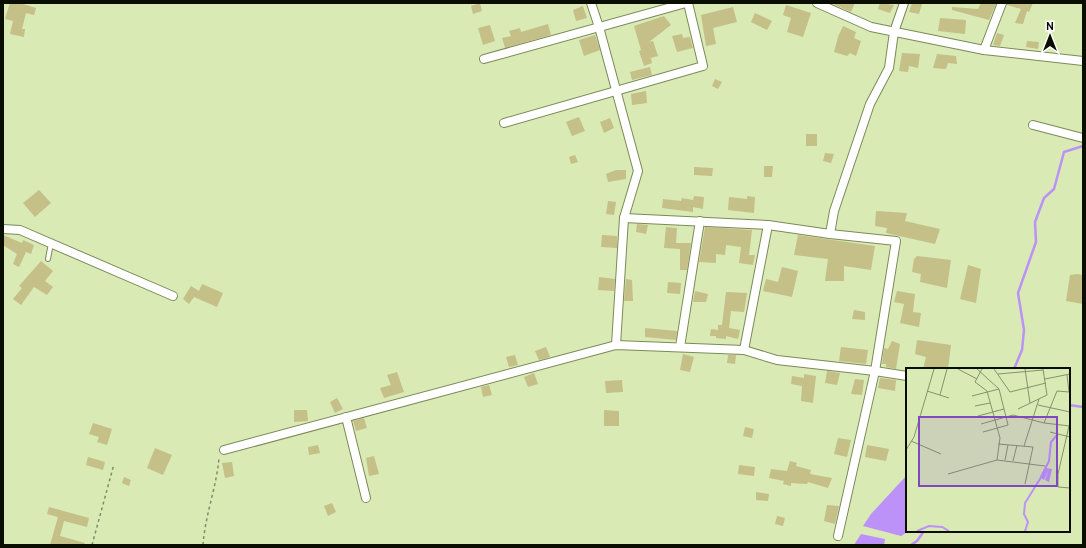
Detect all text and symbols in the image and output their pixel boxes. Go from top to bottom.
north arrow [1030,16,1070,56]
text: N [1046,20,1054,34]
inset map [906,368,1070,532]

